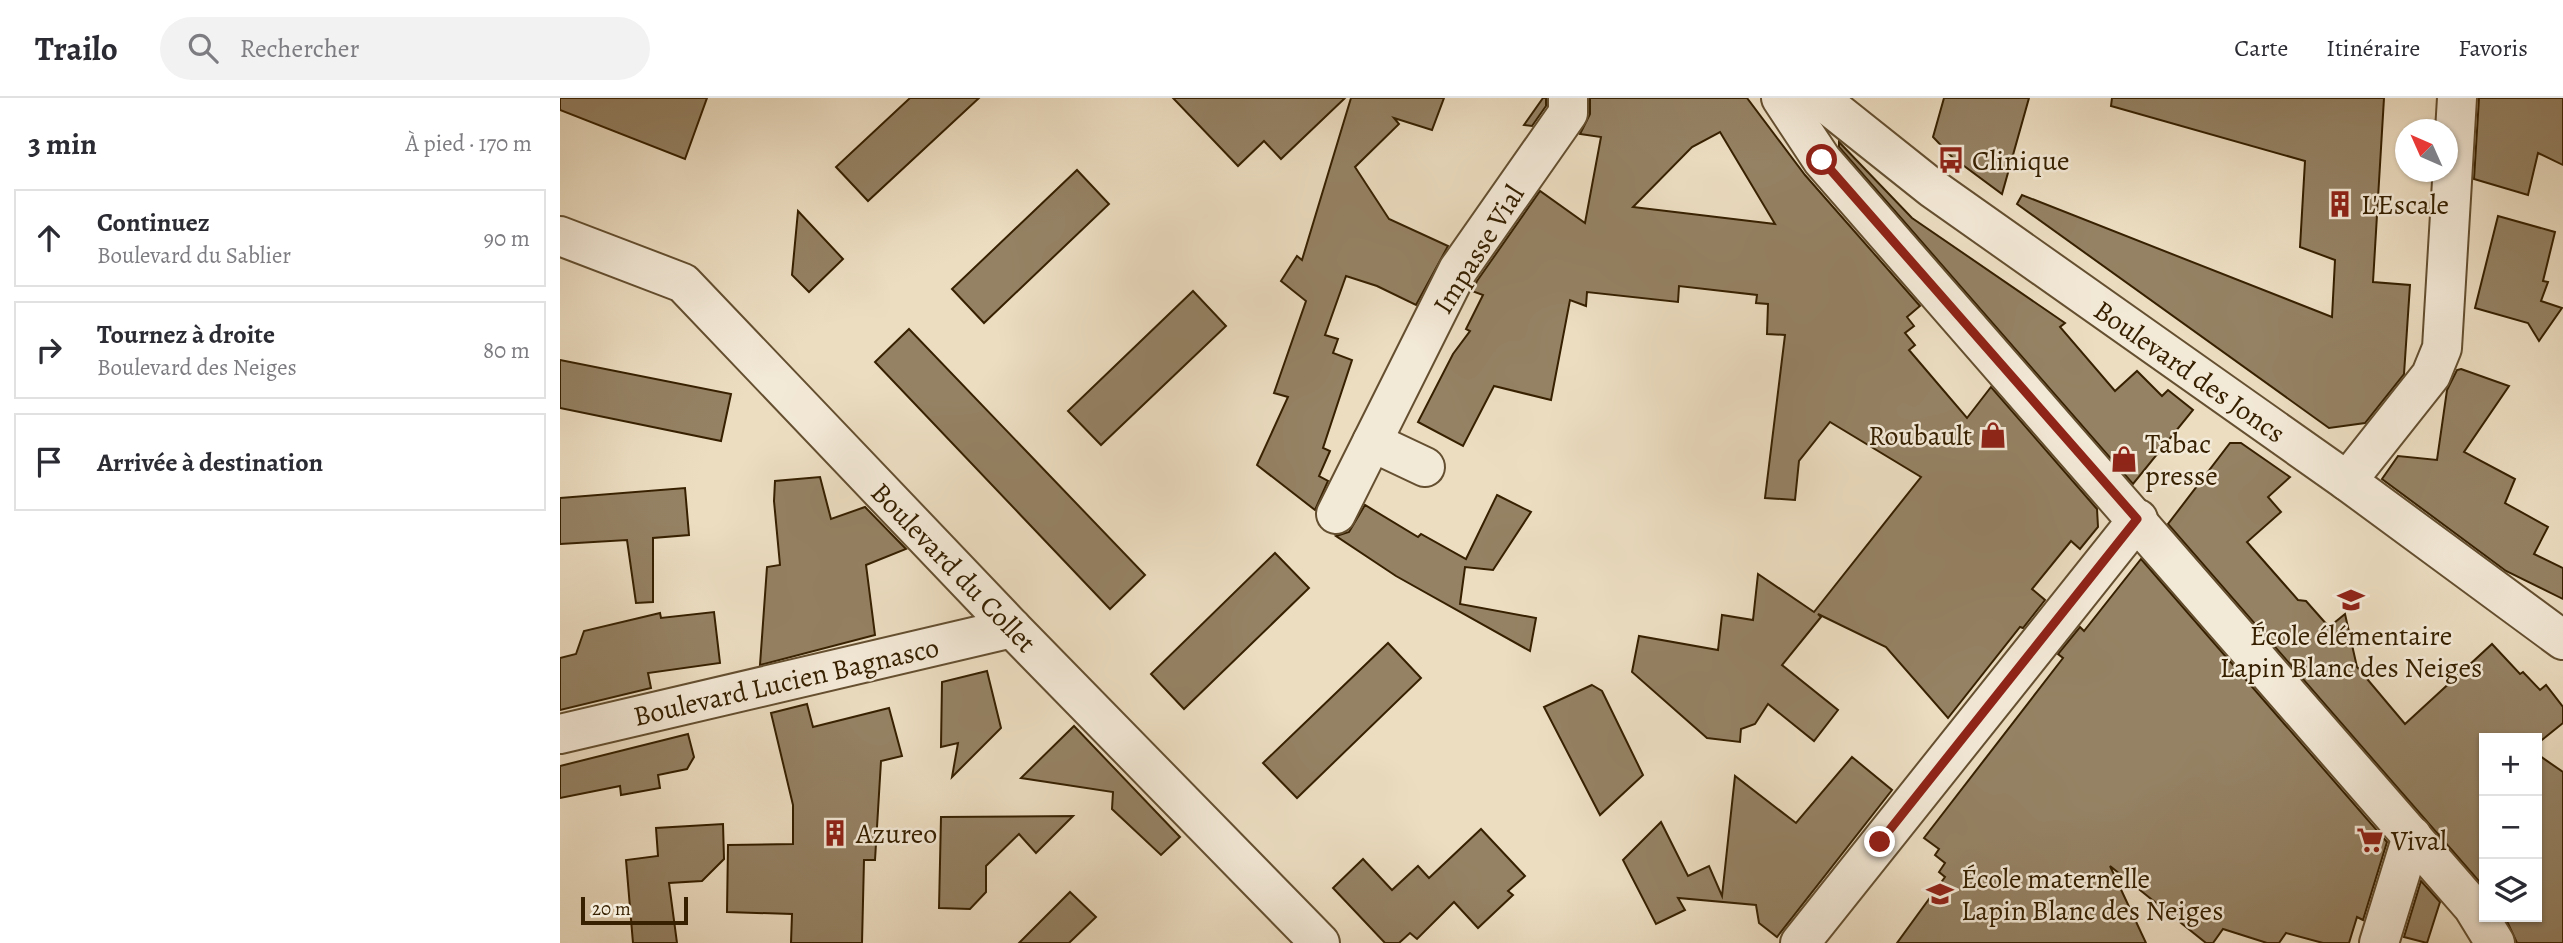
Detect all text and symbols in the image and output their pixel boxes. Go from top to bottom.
search box [160,17,650,80]
text: Trailo [35,26,118,71]
icon: search [184,29,222,67]
text: Rechercher [240,31,359,66]
text: Carte [2234,32,2288,64]
text: Itinéraire [2326,32,2420,64]
text: Favoris [2458,32,2528,64]
north arrow [2395,119,2458,182]
text: 3 min [28,124,97,164]
text: À pied · 170 m [406,128,532,159]
place label: Clinique [1972,142,2070,180]
route start [1806,144,1837,175]
bus stop icon: Clinique [1936,145,1966,175]
street label: Impasse Vial [1424,178,1534,321]
place label: L'Escale [2361,186,2449,224]
building icon: L'Escale [2325,189,2355,219]
text: Continuez [97,205,210,240]
icon: ahead [30,219,68,257]
text: 90 m [484,223,530,254]
text: Boulevard du Sablier [97,240,291,271]
street label: Boulevard des Joncs [2086,291,2293,452]
text: Tournez à droite [97,317,275,352]
icon: right [30,331,68,369]
text: 80 m [483,335,530,366]
text: Boulevard des Neiges [97,352,297,383]
place label: Roubault [1868,417,1972,455]
shop icon: Roubault [1978,420,2008,450]
place label: Tabac presse [2145,425,2218,495]
icon: arrive [30,443,68,481]
shop icon: Tabac presse [2109,444,2139,474]
text: Arrivée à destination [97,445,323,480]
street label: Boulevard du Collet [862,474,1044,661]
school or university icon: École élémentaire Lapin Blanc des Neiges [2336,585,2366,615]
place label: École élémentaire Lapin Blanc des Neiges [2220,617,2482,687]
street label: Boulevard Lucien Bagnasco [630,628,943,736]
map controls [2479,733,2542,922]
button: + [2479,733,2542,796]
button: − [2479,796,2542,859]
place label: Azureo [855,815,937,853]
building icon: Azureo [820,818,850,848]
place label: Vival [2390,822,2447,860]
supermarket icon: Vival [2355,825,2385,855]
route end [1864,826,1895,857]
button: layers [2479,859,2542,922]
place label: École maternelle Lapin Blanc des Neiges [1961,860,2223,930]
school or university icon: École maternelle Lapin Blanc des Neiges [1925,879,1955,909]
scale bar [581,894,688,926]
text: 20 m [592,896,631,922]

